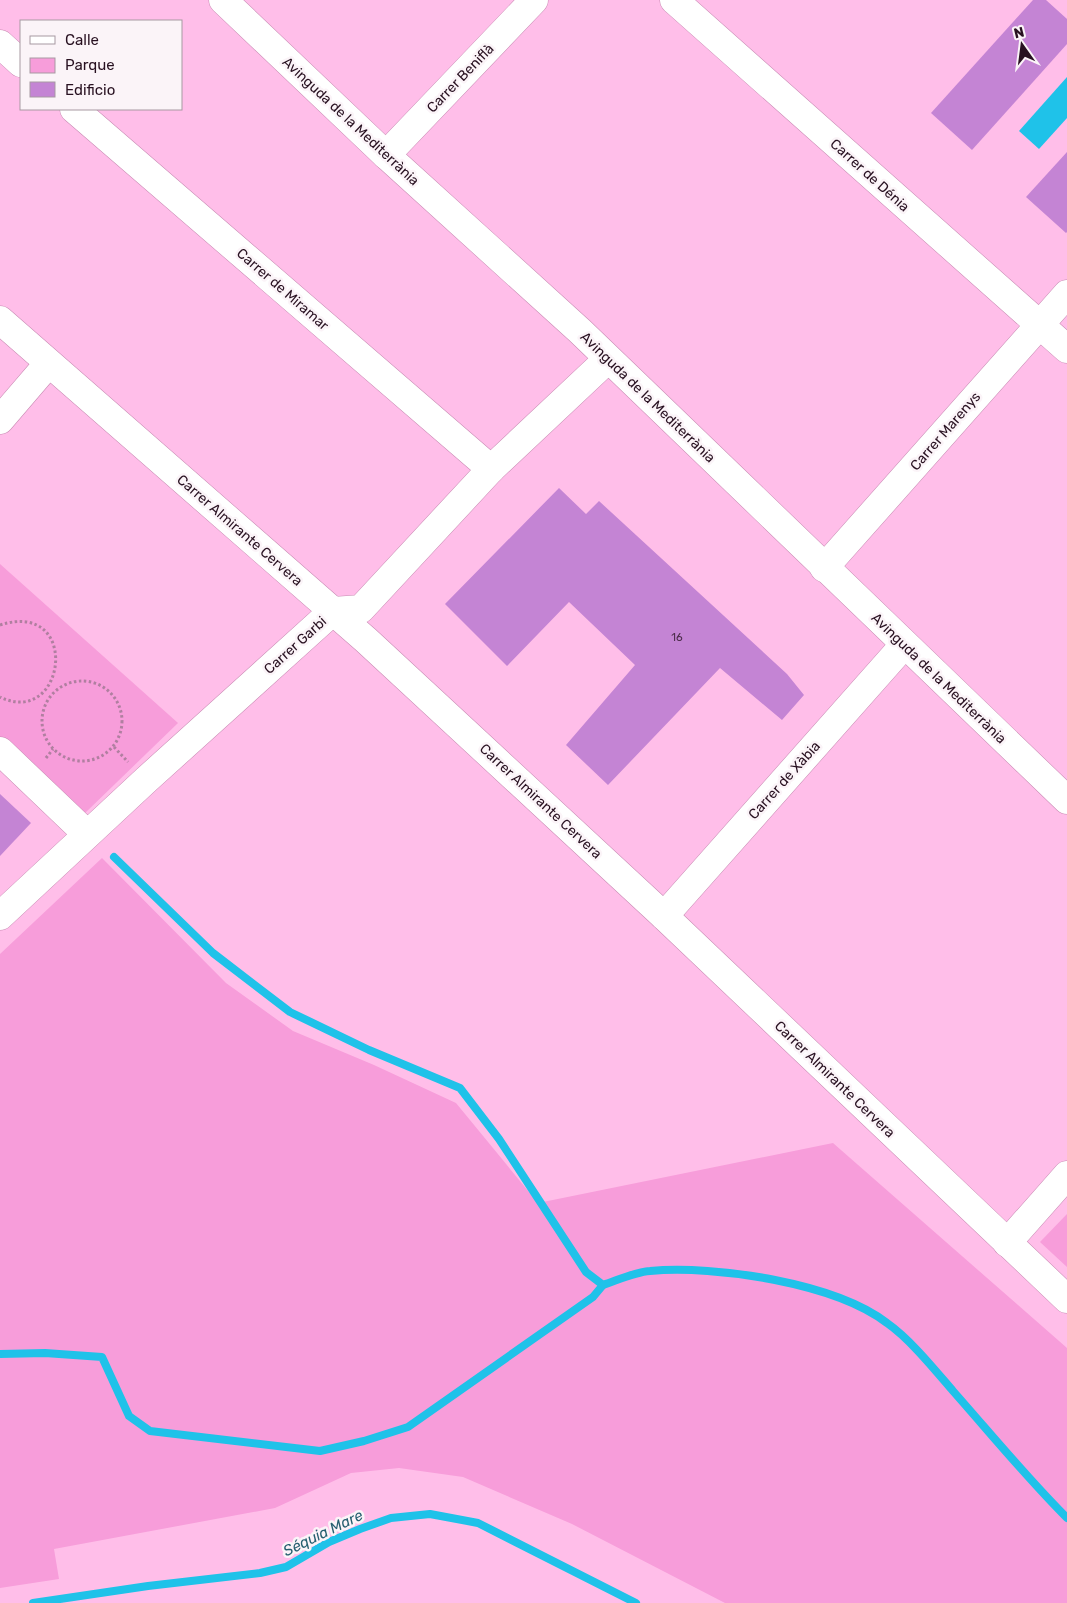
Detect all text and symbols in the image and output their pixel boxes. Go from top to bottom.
legend [20,20,182,110]
north arrow [997,20,1047,70]
text: N [1012,23,1026,42]
text: Calle [65,31,99,49]
street label: Carrer Beniflà [423,40,497,116]
street label: Avinguda de la Mediterrània [279,53,423,189]
text: Parque [65,56,115,74]
text: Edificio [65,81,115,99]
street label: Carrer de Dénia [827,135,913,215]
street label: Carrer de Miramar [233,245,333,334]
street label: Avinguda de la Mediterrània [577,328,719,466]
street label: Carrer Marenys [907,389,984,474]
street label: Carrer Almirante Cervera [173,471,306,590]
street label: Avinguda de la Mediterrània [868,609,1010,747]
street label: Carrer Garbi [261,613,330,678]
house number: 16 [671,631,683,644]
street label: Carrer de Xàbia [745,738,824,823]
street label: Carrer Almirante Cervera [476,740,605,862]
street label: Carrer Almirante Cervera [771,1017,898,1141]
water label: Séquia Mare [280,1506,366,1560]

